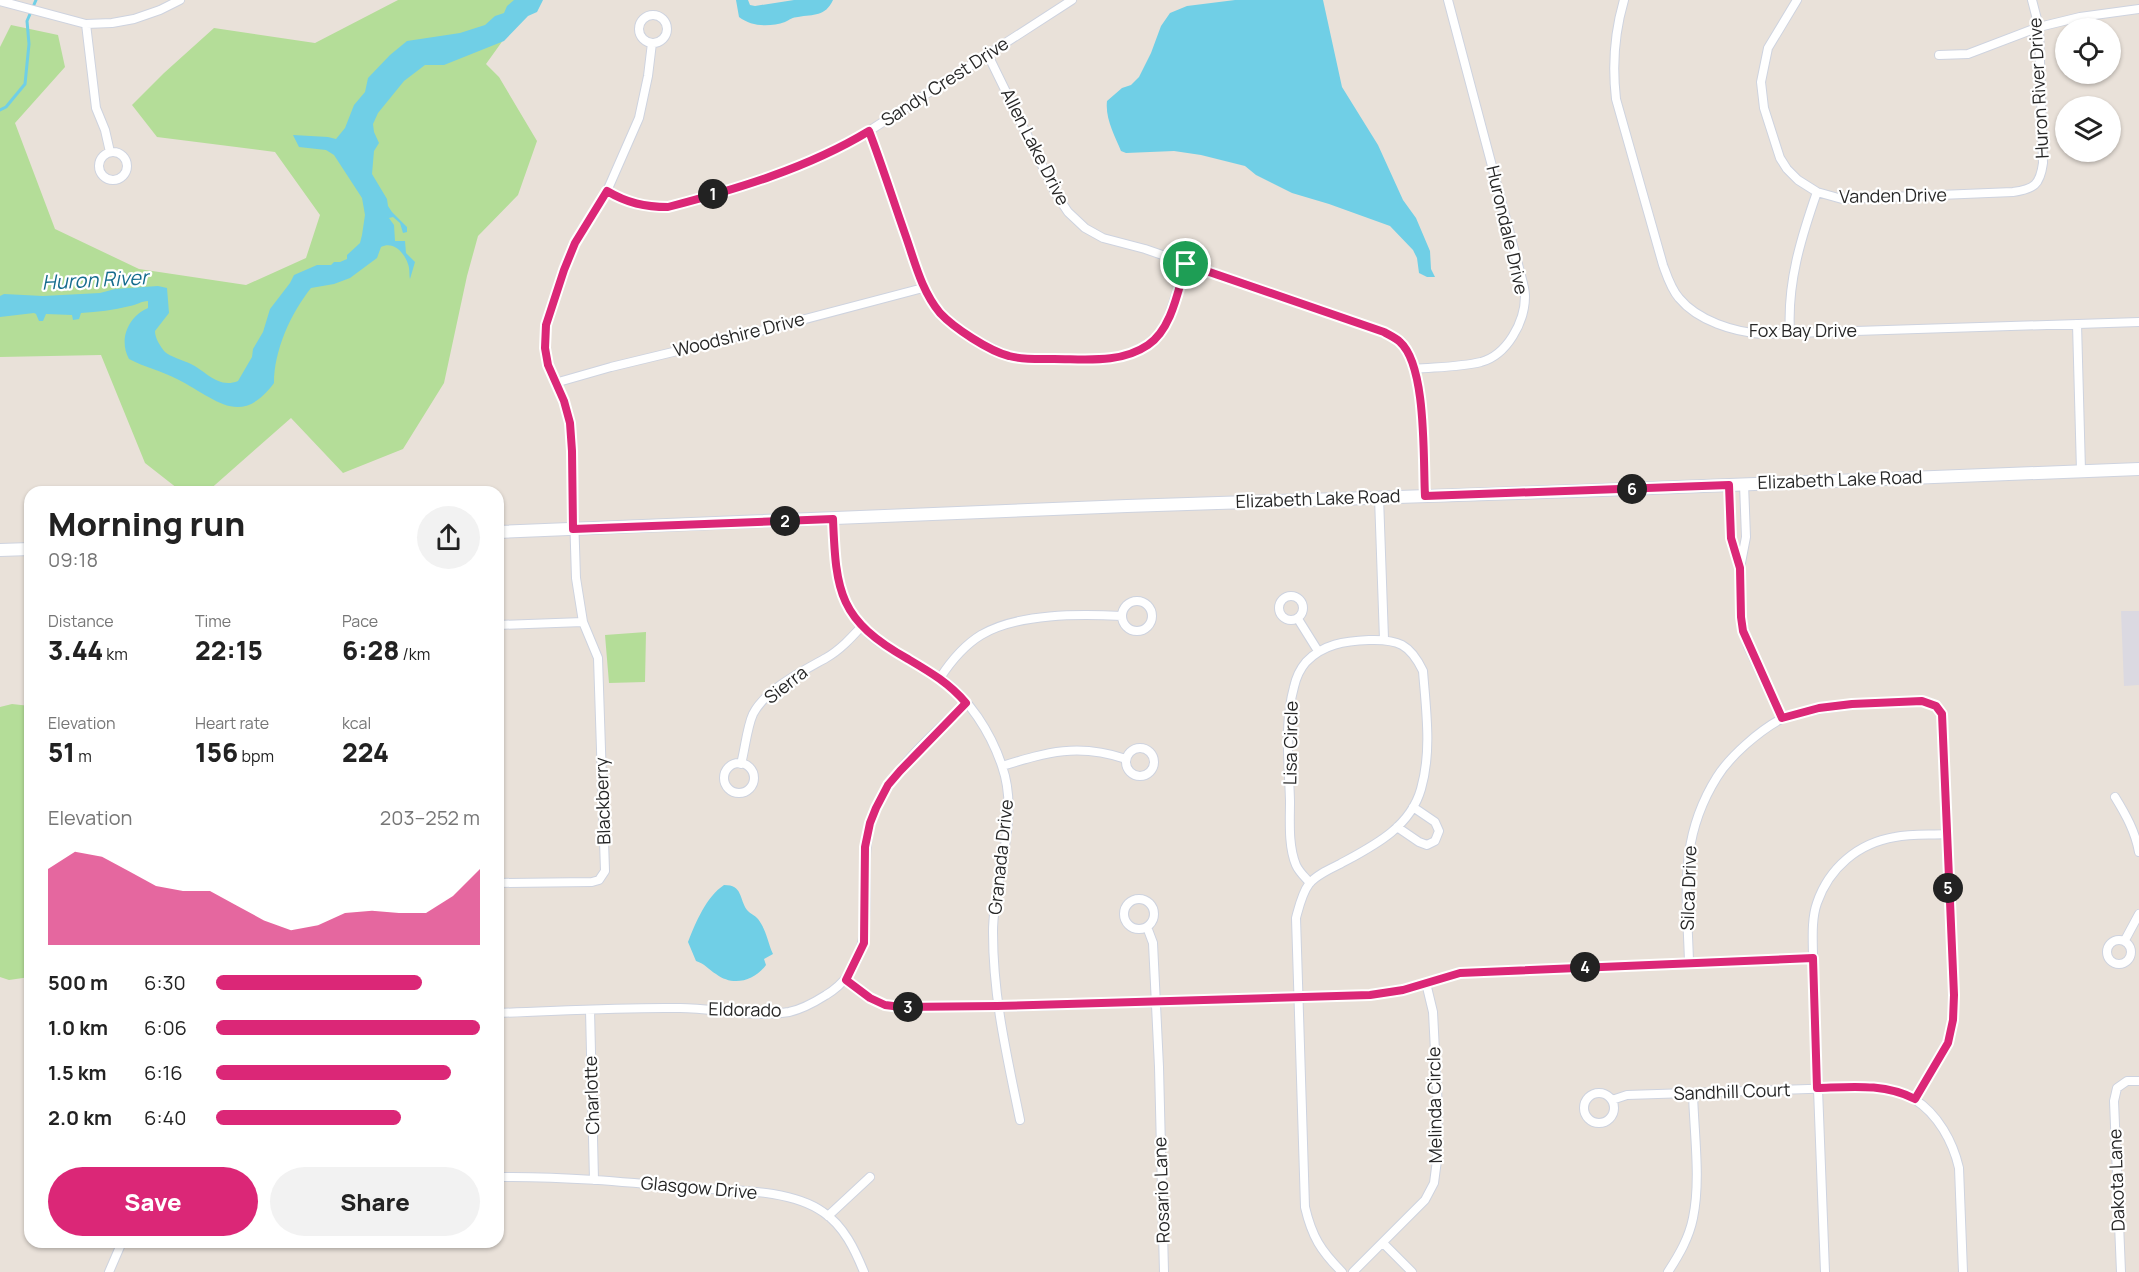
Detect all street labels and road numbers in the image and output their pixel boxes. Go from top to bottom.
street label: Huron River Drive [2022,17,2054,159]
street label: Sandy Crest Drive [876,31,1013,131]
street label: Allen Lake Drive [996,84,1076,209]
street label: Hurondale Drive [1481,163,1534,297]
street label: Vanden Drive [1839,182,1947,208]
street label: Woodshire Drive [671,306,807,362]
street label: Fox Bay Drive [1749,318,1857,342]
street label: Elizabeth Lake Road [1757,464,1923,494]
street label: Elizabeth Lake Road [1235,483,1401,513]
street label: Sierra [759,660,812,709]
street label: Lisa Circle [1277,701,1303,785]
street label: Blackberry [588,756,616,845]
street label: Granada Drive [982,798,1018,916]
street label: Silca Drive [1675,845,1701,931]
street label: Eldorado [708,996,782,1022]
street label: Melinda Circle [1421,1046,1447,1164]
street label: Charlotte [578,1055,604,1135]
street label: Sandhill Court [1673,1077,1791,1105]
street label: Dakota Lane [2102,1128,2130,1232]
street label: Rosario Lane [1147,1136,1175,1244]
street label: Glasgow Drive [640,1170,758,1204]

